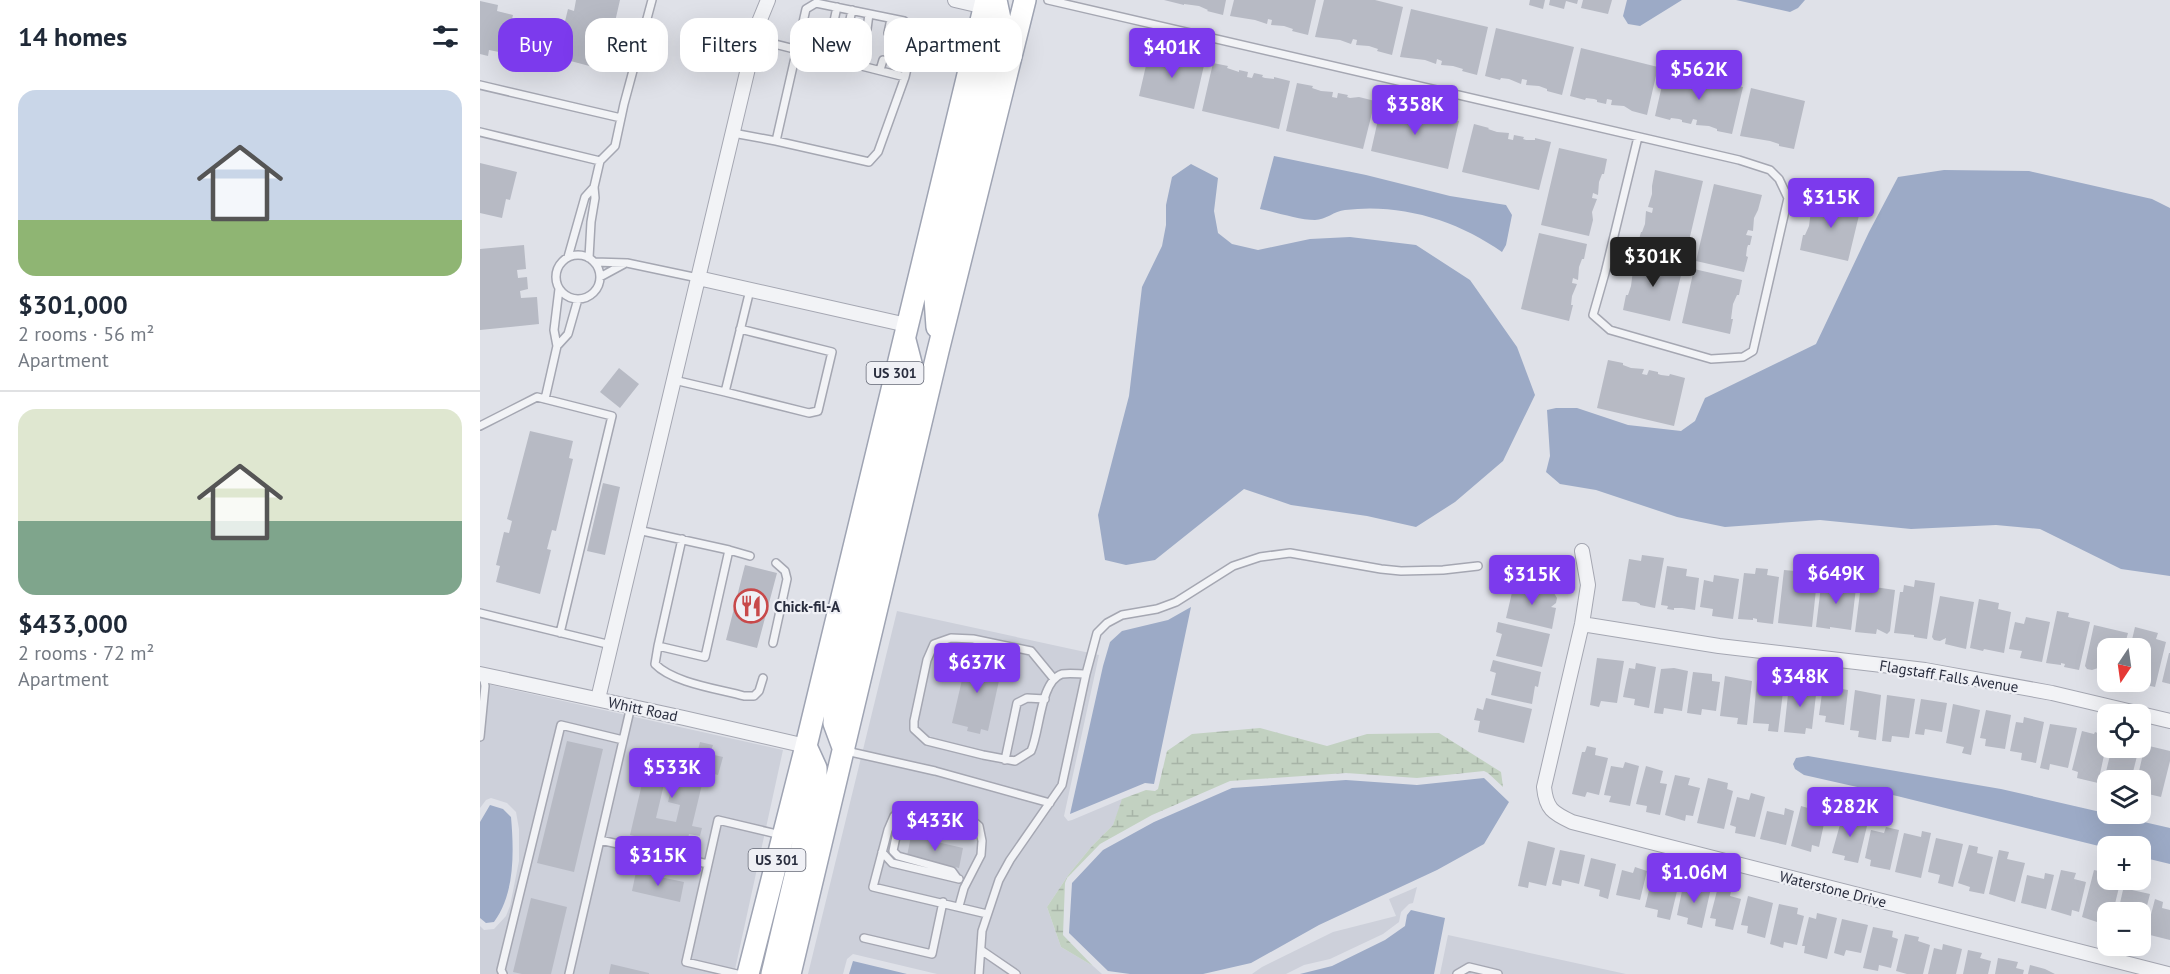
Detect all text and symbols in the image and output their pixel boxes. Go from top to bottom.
chip: Buy [498,18,573,72]
chip: Rent [585,18,668,72]
chip: Filters [680,18,778,72]
chip: New [790,18,872,72]
chip: Apartment [884,18,1022,72]
text: 14 homes [18,20,127,53]
icon: filters [429,20,462,53]
pin: $401K [1130,28,1214,79]
text: $401K [1143,34,1201,60]
pin: $562K [1657,50,1741,101]
text: $562K [1670,56,1728,82]
pin: $358K [1373,85,1457,136]
text: $358K [1386,91,1444,117]
icon: home [186,129,294,237]
pin: $315K [1789,178,1873,229]
text: $315K [1802,184,1860,210]
pin: $301K [1611,237,1695,288]
text: $301K [1624,243,1682,269]
text: $301,000 [18,288,128,321]
text: 2 rooms · 56 m² [18,321,154,347]
text: Apartment [18,347,109,373]
road number: US 301 [866,362,924,384]
icon: home [186,448,294,556]
pin: $649K [1794,554,1878,605]
pin: $315K [1490,555,1574,606]
text: $649K [1807,560,1865,586]
text: $315K [1503,561,1561,587]
restaurant icon: Chick-fil-A [733,588,769,624]
place label: Chick-fil-A [774,597,841,616]
text: $433,000 [18,607,128,640]
north arrow [2097,638,2151,692]
map controls [2097,638,2151,956]
text: 2 rooms · 72 m² [18,640,154,666]
pin: $637K [935,643,1019,694]
text: $637K [948,649,1006,675]
street label: Flagstaff Falls Avenue [1878,656,2020,696]
pin: $348K [1758,657,1842,708]
text: $348K [1771,663,1829,689]
text: Apartment [18,666,109,692]
street label: Whitt Road [607,692,679,726]
button: locate [2097,704,2151,758]
pin: $533K [630,748,714,799]
text: $533K [643,754,701,780]
button: layers [2097,770,2151,824]
pin: $282K [1808,787,1892,838]
text: $282K [1821,793,1879,819]
pin: $433K [893,801,977,852]
text: $433K [906,807,964,833]
pin: $315K [616,836,700,887]
button: + [2097,836,2151,890]
text: $315K [629,842,687,868]
road number: US 301 [748,849,806,871]
pin: $1.06M [1645,853,1743,904]
text: $1.06M [1661,859,1727,885]
street label: Waterstone Drive [1778,867,1888,911]
button: − [2097,902,2151,956]

